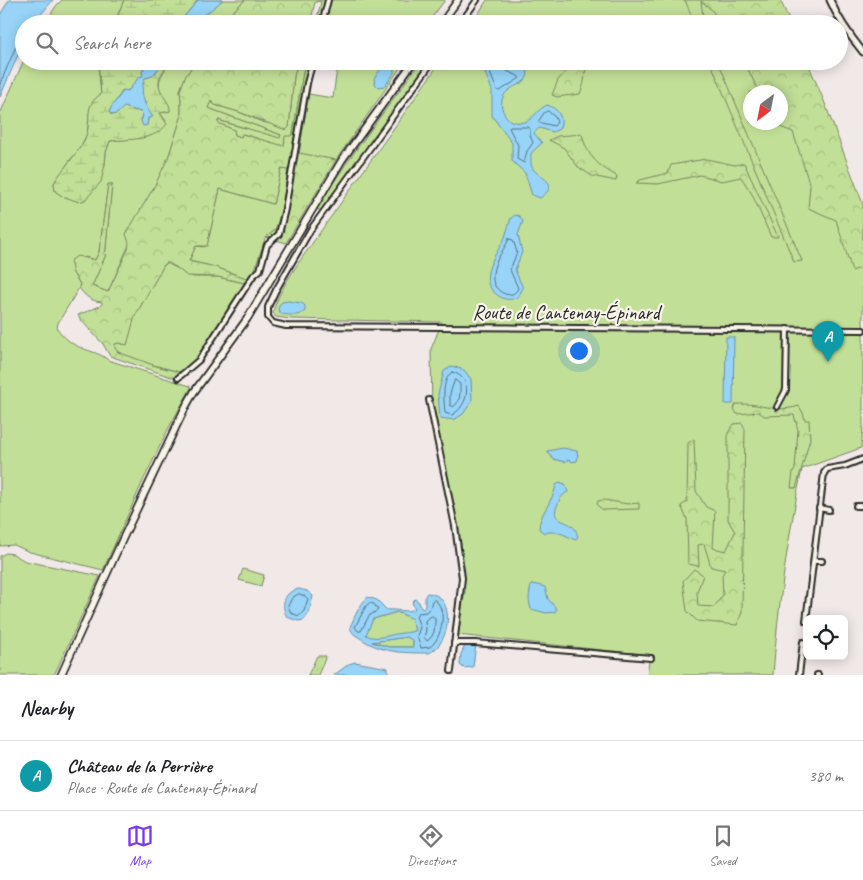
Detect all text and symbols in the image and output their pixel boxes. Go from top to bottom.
search box [15,15,848,70]
icon: search [33,29,61,57]
text: Search here [73,31,150,55]
north arrow [743,85,788,130]
street label: Route de Cantenay-Épinard [472,300,663,325]
pin: A [812,321,844,362]
your location [566,338,592,364]
map controls [803,615,848,660]
button: locate [803,615,848,660]
text: Nearby [20,695,73,721]
text: Château de la Perrière [67,754,212,778]
text: A [32,766,40,786]
text: 380 m [809,766,843,786]
text: Place · Route de Cantenay-Épinard [67,778,256,798]
tab: Map [126,822,154,869]
tab: Directions [407,822,456,869]
tab: Saved [709,822,737,869]

